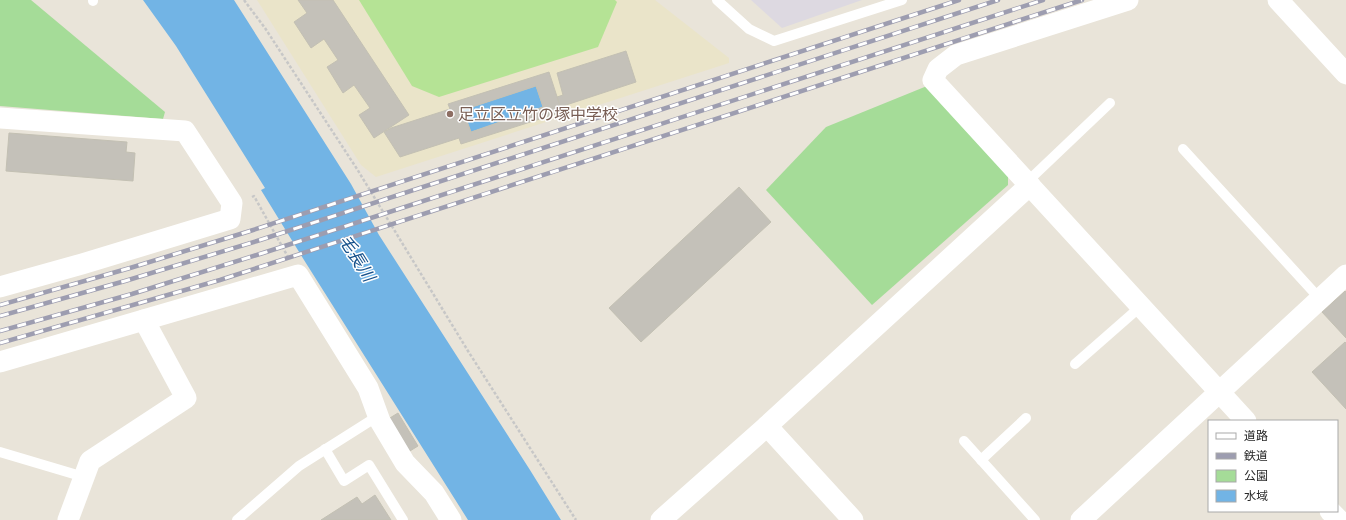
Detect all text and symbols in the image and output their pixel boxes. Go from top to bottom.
place label: 足立区立竹の塚中学校 [458,103,618,126]
marker: 足立区立竹の塚中学校 [445,109,455,119]
water label: 毛長川 [333,230,382,288]
legend [1208,420,1338,512]
text: 道路 [1244,427,1268,445]
text: 鉄道 [1244,447,1268,465]
text: 公園 [1244,467,1268,485]
text: 水域 [1244,487,1268,505]

